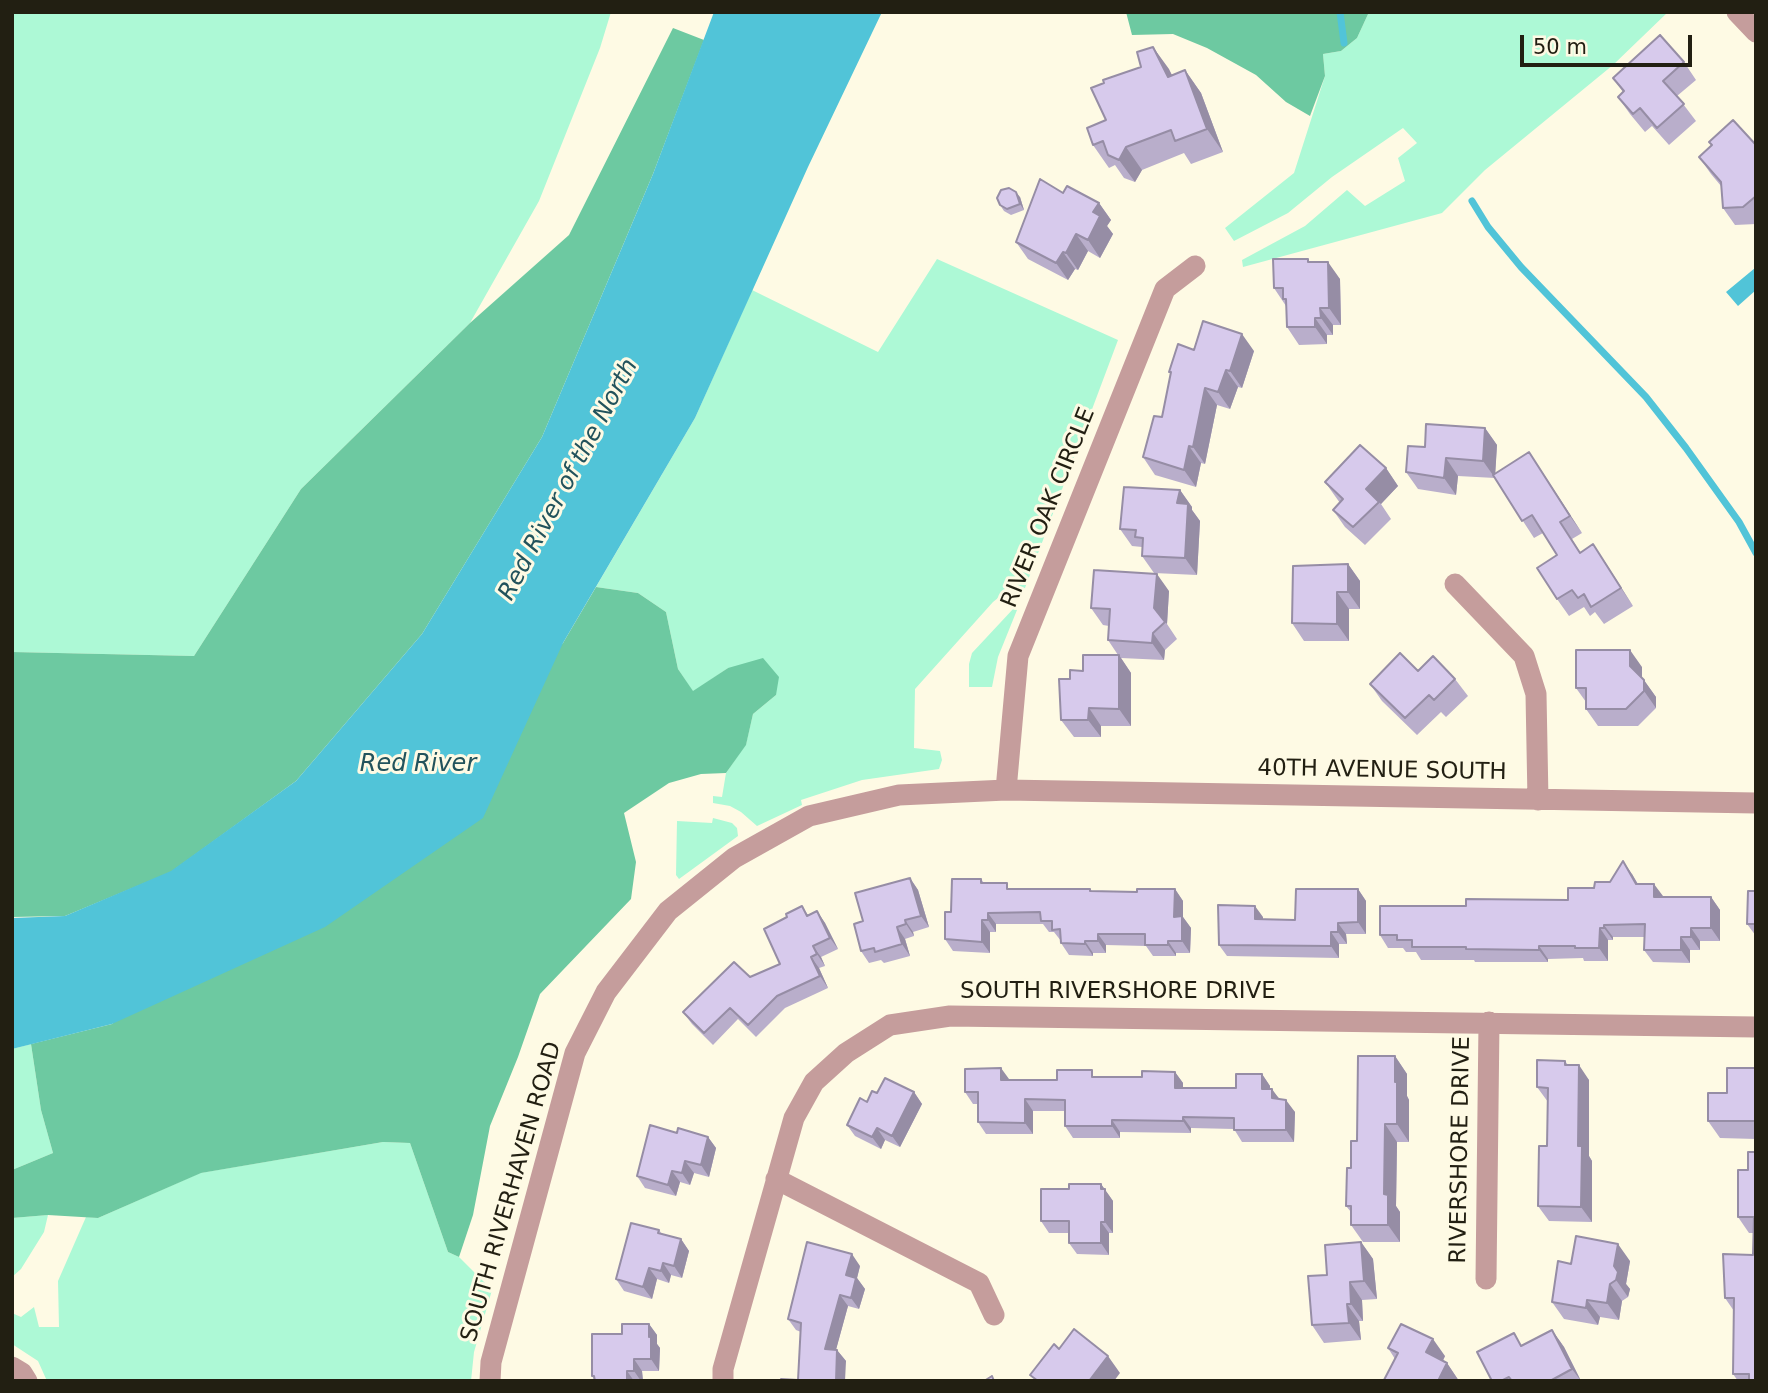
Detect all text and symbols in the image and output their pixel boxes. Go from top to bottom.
scale bar [1523,21,1694,65]
text: 50 m [1533,35,1587,59]
water label: Red River of the North [493,354,645,606]
street label: RIVER OAK CIRCLE [996,404,1102,612]
water label: Red River [360,751,476,779]
street label: 40TH AVENUE SOUTH [1257,755,1507,787]
street label: SOUTH RIVERSHORE DRIVE [960,978,1276,1006]
street label: RIVERSHORE DRIVE [1445,1036,1477,1264]
street label: SOUTH RIVERHAVEN ROAD [456,1039,568,1345]

